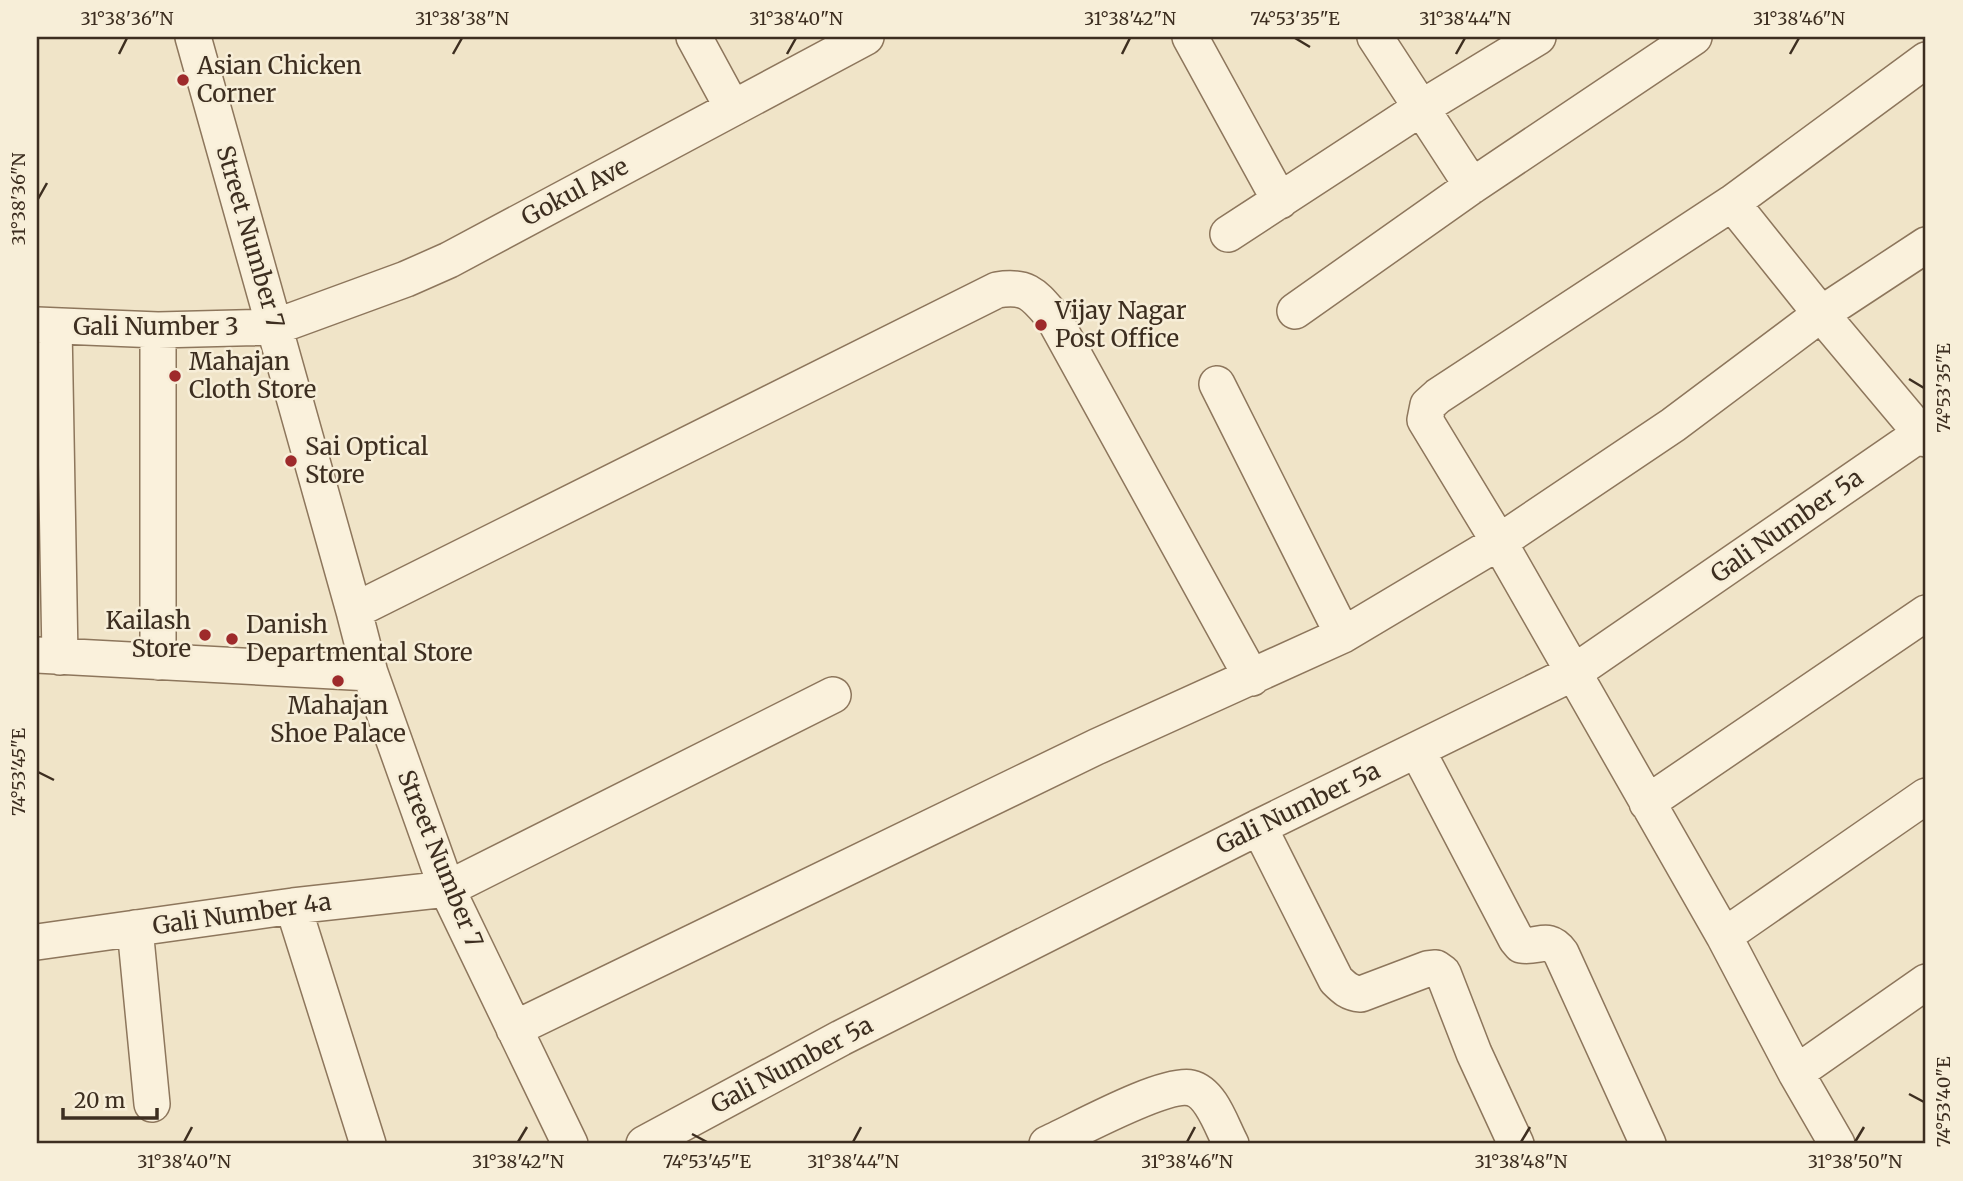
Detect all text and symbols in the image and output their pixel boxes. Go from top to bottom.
text: 31°38'36"N [80,7,174,30]
text: 31°38'38"N [415,7,509,30]
text: 31°38'40"N [749,7,843,30]
text: 31°38'42"N [1084,7,1176,30]
text: 74°53'35"E [1250,7,1340,30]
text: 31°38'44"N [1419,7,1511,30]
text: 31°38'46"N [1753,7,1845,30]
place label: Asian Chicken Corner [196,50,362,109]
marker: Asian Chicken Corner [175,72,191,88]
street label: Street Number 7 [210,142,291,332]
street label: Gokul Ave [516,151,633,233]
text: 31°38'36"N [7,152,30,246]
place label: Vijay Nagar Post Office [1054,295,1187,354]
street label: Gali Number 3 [73,311,239,342]
marker: Vijay Nagar Post Office [1033,317,1049,333]
text: 74°53'35"E [1932,343,1955,433]
place label: Mahajan Cloth Store [189,346,316,405]
marker: Mahajan Cloth Store [167,368,183,384]
place label: Sai Optical Store [305,431,428,490]
marker: Sai Optical Store [283,453,299,469]
street label: Gali Number 5a [1705,462,1869,590]
place label: Kailash Store [105,605,191,664]
place label: Danish Departmental Store [246,609,473,668]
marker: Kailash Store [197,627,213,643]
marker: Danish Departmental Store [224,631,240,647]
marker: Mahajan Shoe Palace [330,673,346,689]
place label: Mahajan Shoe Palace [270,690,406,749]
text: 74°53'45"E [7,727,30,816]
street label: Gali Number 5a [1211,754,1385,861]
street label: Street Number 7 [391,766,490,952]
street label: Gali Number 4a [151,886,333,941]
street label: Gali Number 5a [706,1009,878,1120]
text: 74°53'40"E [1932,1056,1955,1147]
scale bar [63,1076,158,1120]
text: 20 m [74,1087,126,1114]
text: 31°38'40"N [137,1150,231,1173]
text: 31°38'42"N [472,1150,564,1173]
text: 74°53'45"E [663,1150,752,1173]
text: 31°38'44"N [807,1150,899,1173]
text: 31°38'46"N [1141,1150,1233,1173]
text: 31°38'48"N [1475,1150,1568,1173]
text: 31°38'50"N [1808,1150,1902,1173]

